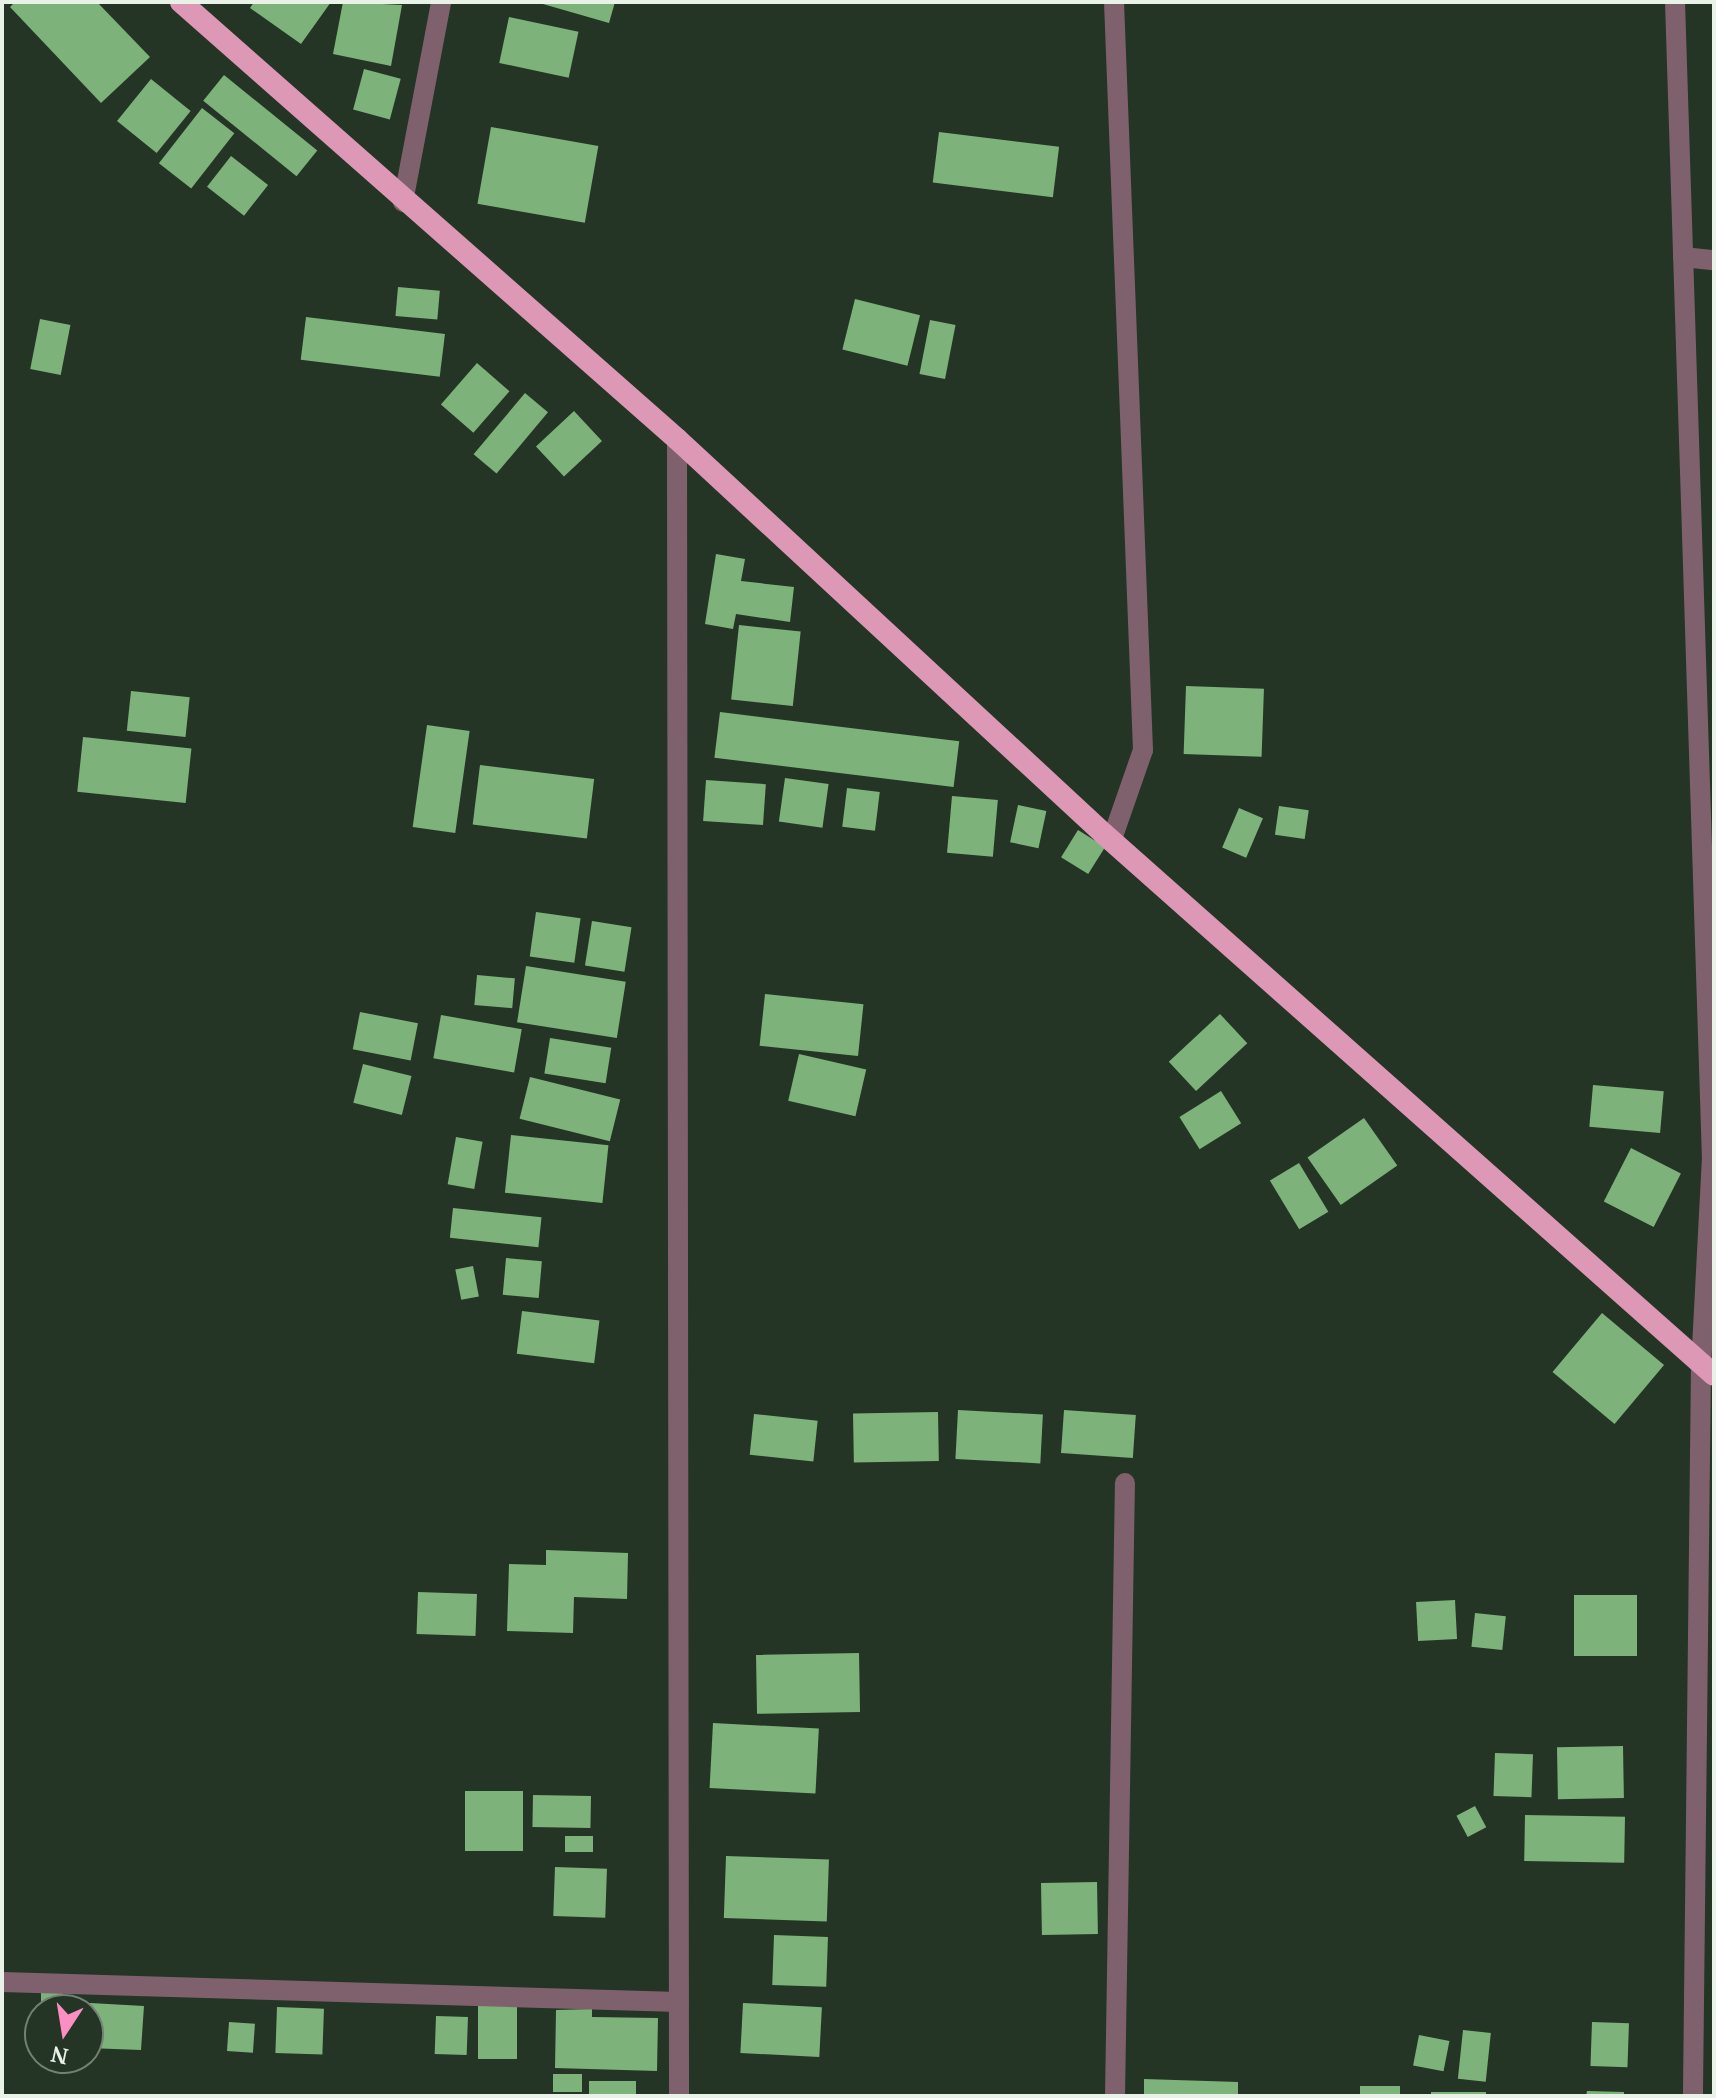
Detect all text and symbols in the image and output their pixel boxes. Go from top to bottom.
north arrow [24,1994,104,2074]
text: N [48,2040,70,2072]

